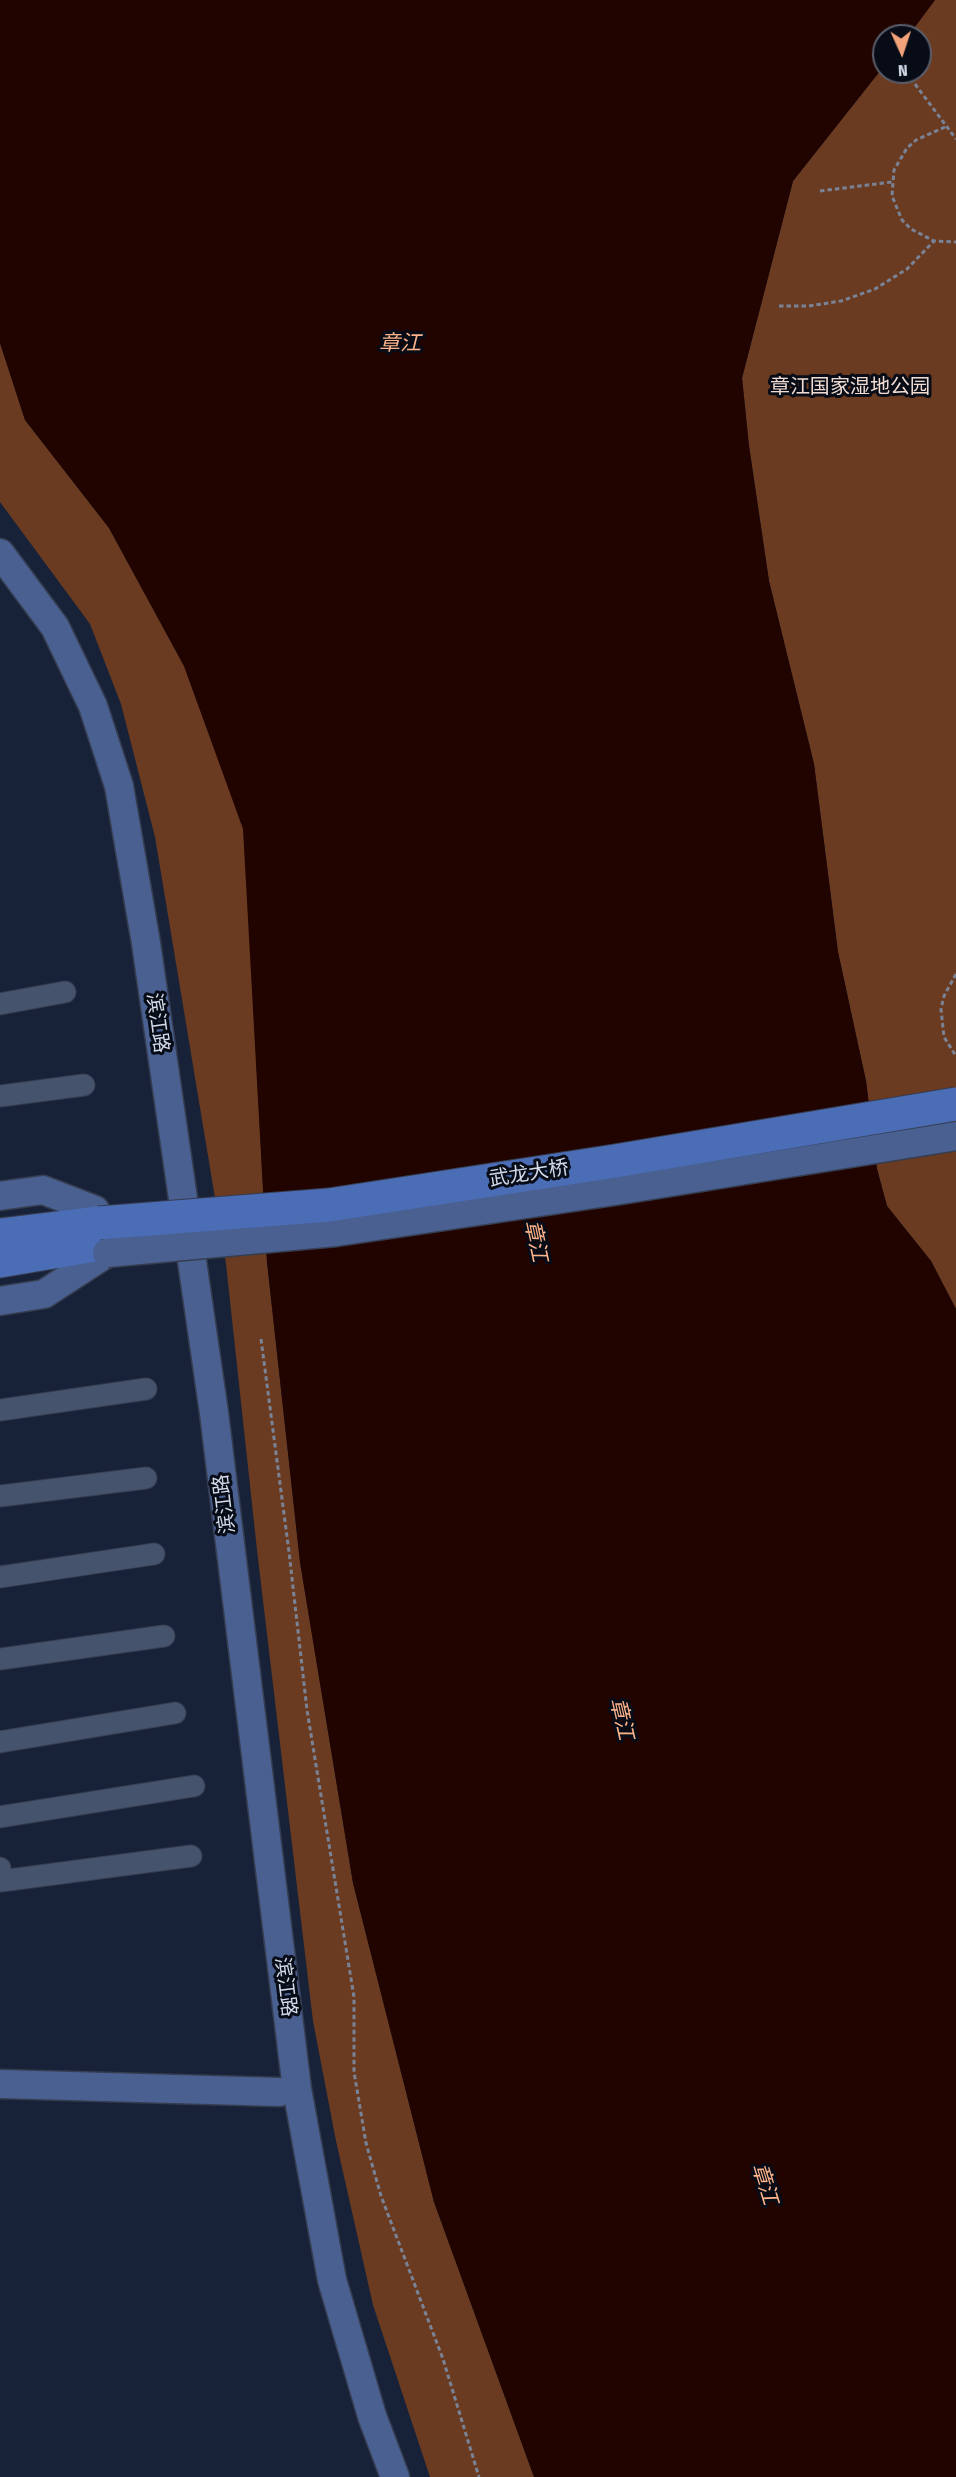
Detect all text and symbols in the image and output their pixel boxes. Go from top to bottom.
north arrow [872,24,932,84]
text: N [898,61,908,80]
water label: 章江 [379,331,421,357]
park label: 章江国家湿地公园 [770,375,930,399]
street label: 滨江路 [141,992,173,1054]
street label: 武龙大桥 [488,1156,570,1192]
water label: 章江 [518,1218,552,1264]
street label: 滨江路 [209,1473,241,1535]
water label: 章江 [604,1696,638,1742]
street label: 滨江路 [269,1956,301,2018]
water label: 章江 [746,2160,782,2208]

